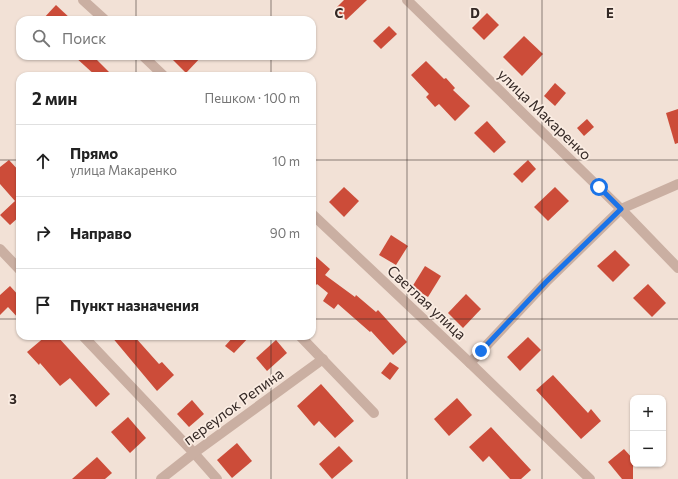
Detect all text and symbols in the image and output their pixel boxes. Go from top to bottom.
text: C [335,5,344,21]
text: D [470,5,480,21]
text: E [606,5,614,21]
search box [16,16,316,60]
icon: search [30,27,52,49]
text: Поиск [62,29,106,47]
street label: улица Макаренко [494,65,596,163]
text: 2 мин [32,88,77,109]
text: Пешком · 100 m [205,90,300,106]
text: Прямо [70,144,118,162]
icon: ahead [32,150,54,172]
text: 10 m [272,153,300,169]
text: улица Макаренко [70,162,177,178]
route start [590,178,608,196]
icon: right [32,222,54,244]
text: Направо [70,224,132,242]
text: 90 m [270,225,300,241]
street label: Светлая улица [384,261,470,343]
icon: arrive [32,294,54,316]
text: Пункт назначения [70,296,199,314]
route end [472,342,490,360]
street label: переулок Репина [179,364,287,448]
text: 3 [9,391,17,407]
map controls [630,395,666,467]
button: + [630,395,666,431]
button: − [630,431,666,467]

